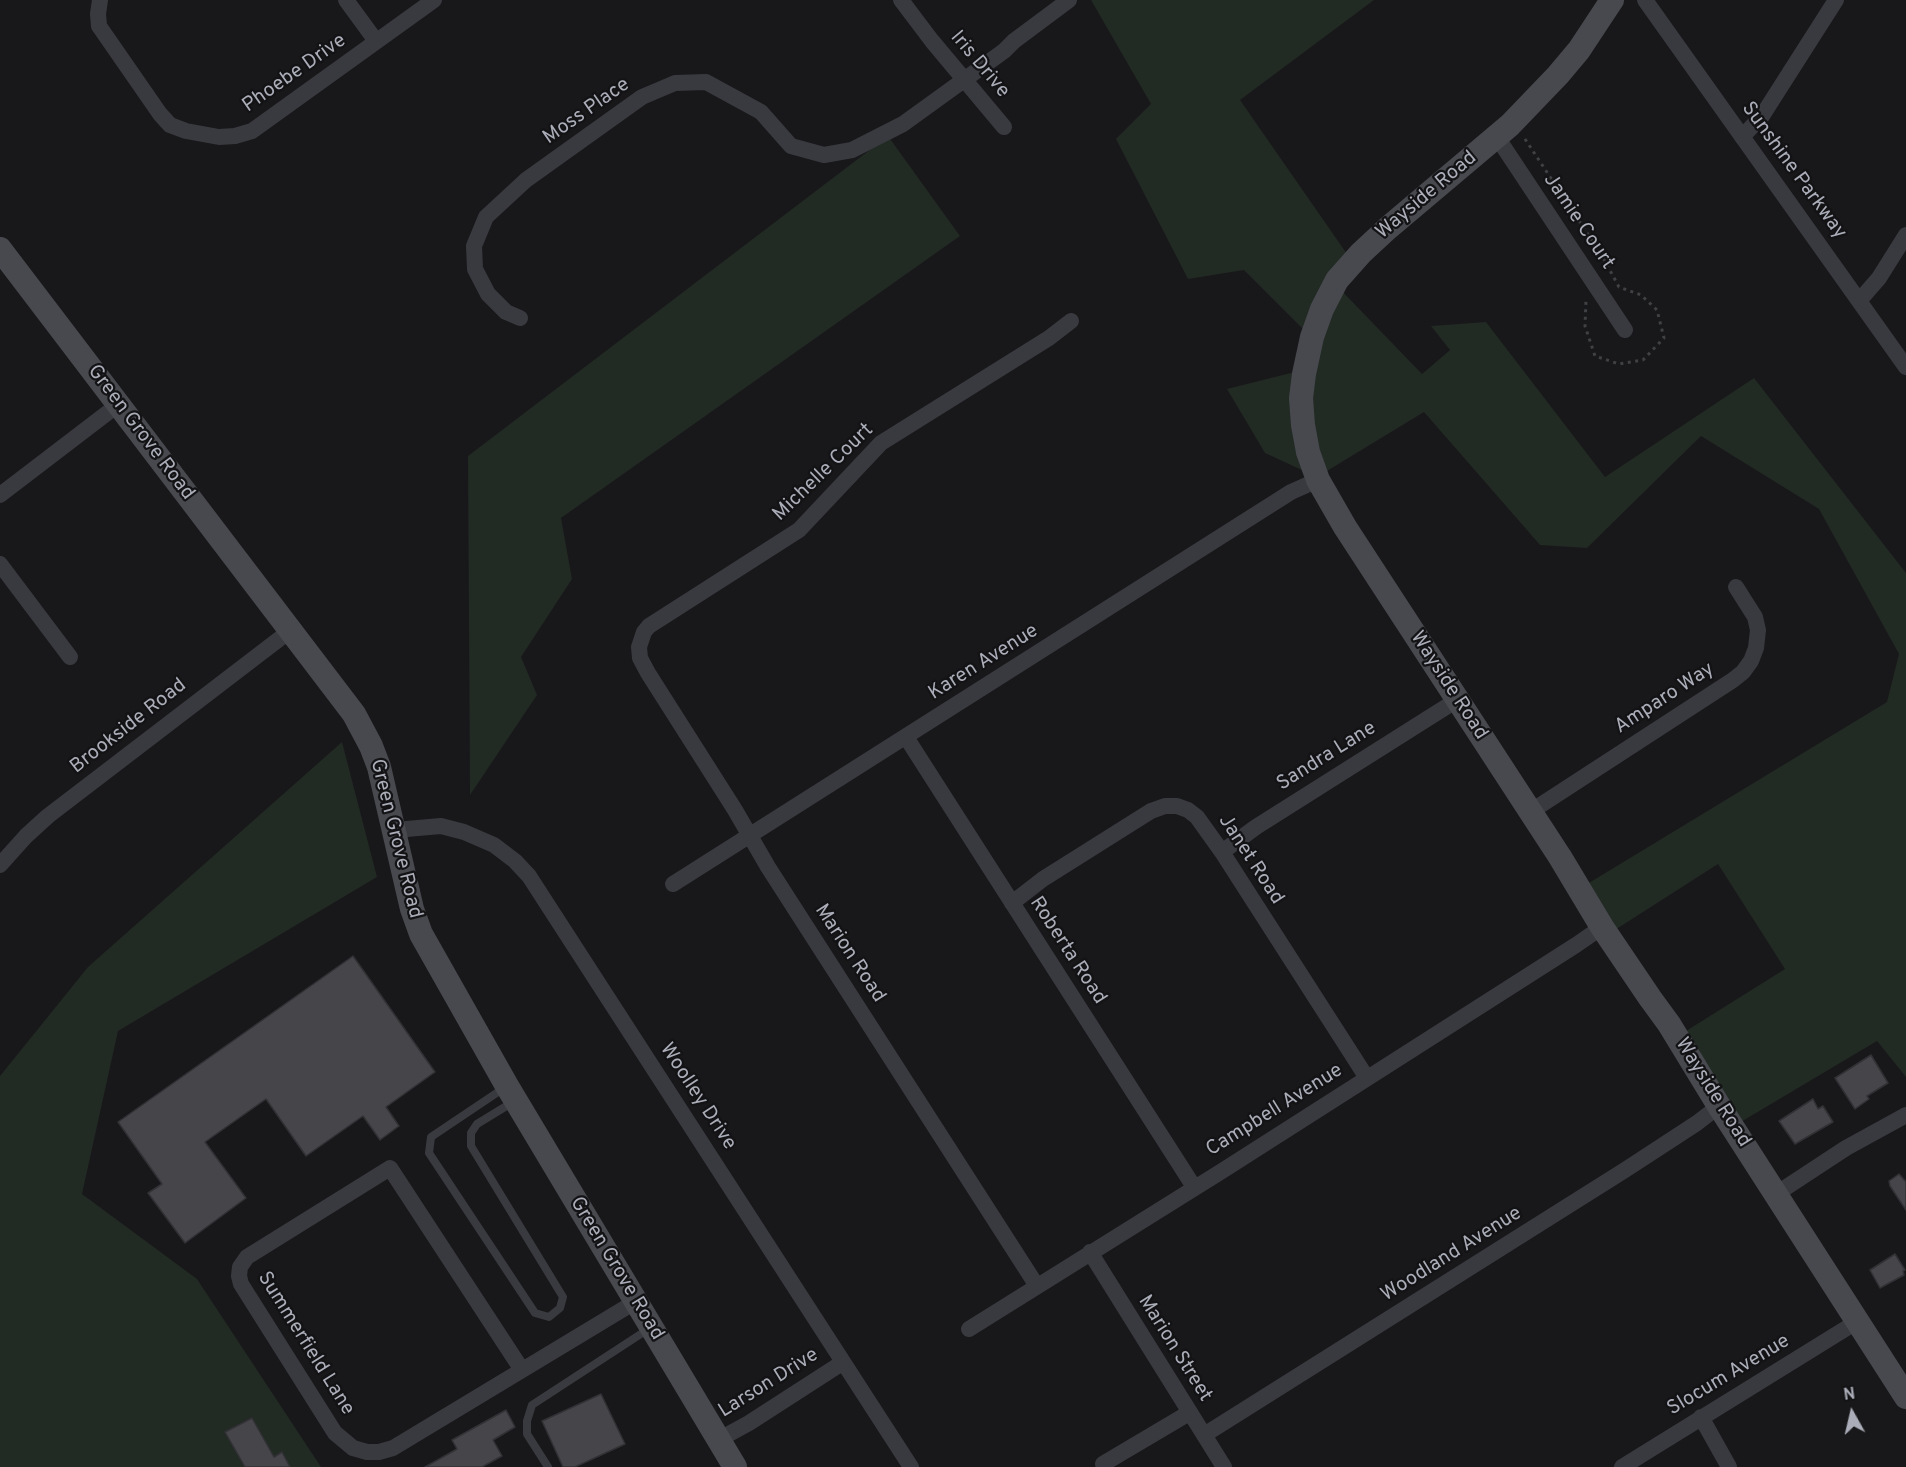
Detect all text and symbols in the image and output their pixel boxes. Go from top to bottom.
street label: Iris Drive [944,27,1014,103]
street label: Phoebe Drive [239,30,351,118]
street label: Moss Place [539,73,635,151]
street label: Sunshine Parkway [1735,98,1851,244]
street label: Wayside Road [1372,147,1482,245]
street label: Jamie Court [1537,170,1619,274]
street label: Green Grove Road [81,361,199,505]
street label: Michelle Court [769,419,879,527]
street label: Karen Avenue [925,620,1043,706]
street label: Wayside Road [1404,627,1492,745]
street label: Amparo Way [1611,658,1719,740]
street label: Brookside Road [66,674,192,780]
street label: Sandra Lane [1273,717,1381,797]
street label: Green Grove Road [364,757,426,921]
street label: Janet Road [1212,811,1288,909]
street label: Roberta Road [1023,893,1111,1009]
street label: Marion Road [808,900,890,1008]
street label: Wayside Road [1669,1034,1755,1152]
street label: Woolley Drive [654,1039,740,1155]
street label: Campbell Avenue [1202,1059,1348,1163]
street label: Green Grove Road [564,1193,668,1345]
street label: Woodland Avenue [1377,1202,1527,1308]
street label: Summerfield Lane [251,1268,359,1420]
street label: Marion Street [1132,1291,1216,1407]
street label: Slocum Avenue [1664,1330,1794,1422]
street label: Larson Drive [715,1344,823,1424]
north arrow [1822,1383,1882,1443]
text: N [1842,1384,1857,1406]

